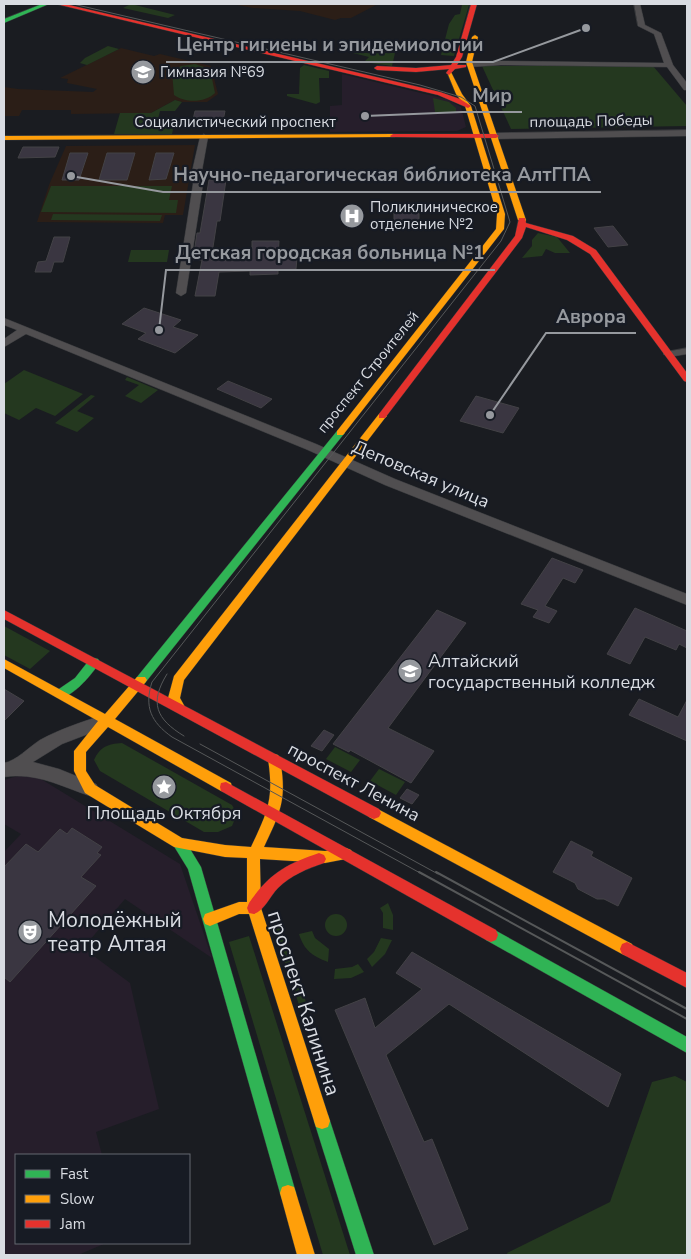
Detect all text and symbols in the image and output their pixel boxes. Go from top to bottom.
callout: Центр гигиены и эпидемиологии [166,28,493,62]
text: Центр гигиены и эпидемиологии [177,32,483,58]
school or university icon: Гимназия №69 [130,59,156,85]
place label: Гимназия №69 [160,62,265,82]
callout: Мир [462,78,522,112]
text: Мир [472,83,512,109]
street label: площадь Победы [529,110,653,132]
street label: Социалистический проспект [134,112,336,132]
callout: Научно-педагогическая библиотека АлтГПА [163,158,601,192]
text: Научно-педагогическая библиотека АлтГПА [173,162,592,188]
place label: Поликлиническое отделение №2 [370,197,498,234]
hospital icon: Поликлиническое отделение №2 [339,203,365,229]
callout: Детская городская больница №1 [166,236,495,270]
text: Детская городская больница №1 [176,240,484,266]
callout: Аврора [546,299,636,333]
text: Аврора [556,304,626,330]
street label: проспект Строителей [312,307,424,437]
street label: Деповская улица [349,434,493,514]
place label: Алтайский государственный колледж [428,649,656,694]
school or university icon: Алтайский государственный колледж [397,658,423,684]
street label: проспект Ленина [284,737,424,827]
place icon: Площадь Октября [151,774,177,800]
place label: Площадь Октября [86,801,242,825]
place label: Молодёжный театр Алтая [48,906,182,958]
street label: проспект Калинина [261,907,347,1099]
theatre icon: Молодёжный театр Алтая [17,919,43,945]
legend [15,1154,190,1244]
text: Fast [60,1164,89,1184]
text: Slow [60,1189,95,1209]
text: Jam [59,1214,86,1234]

